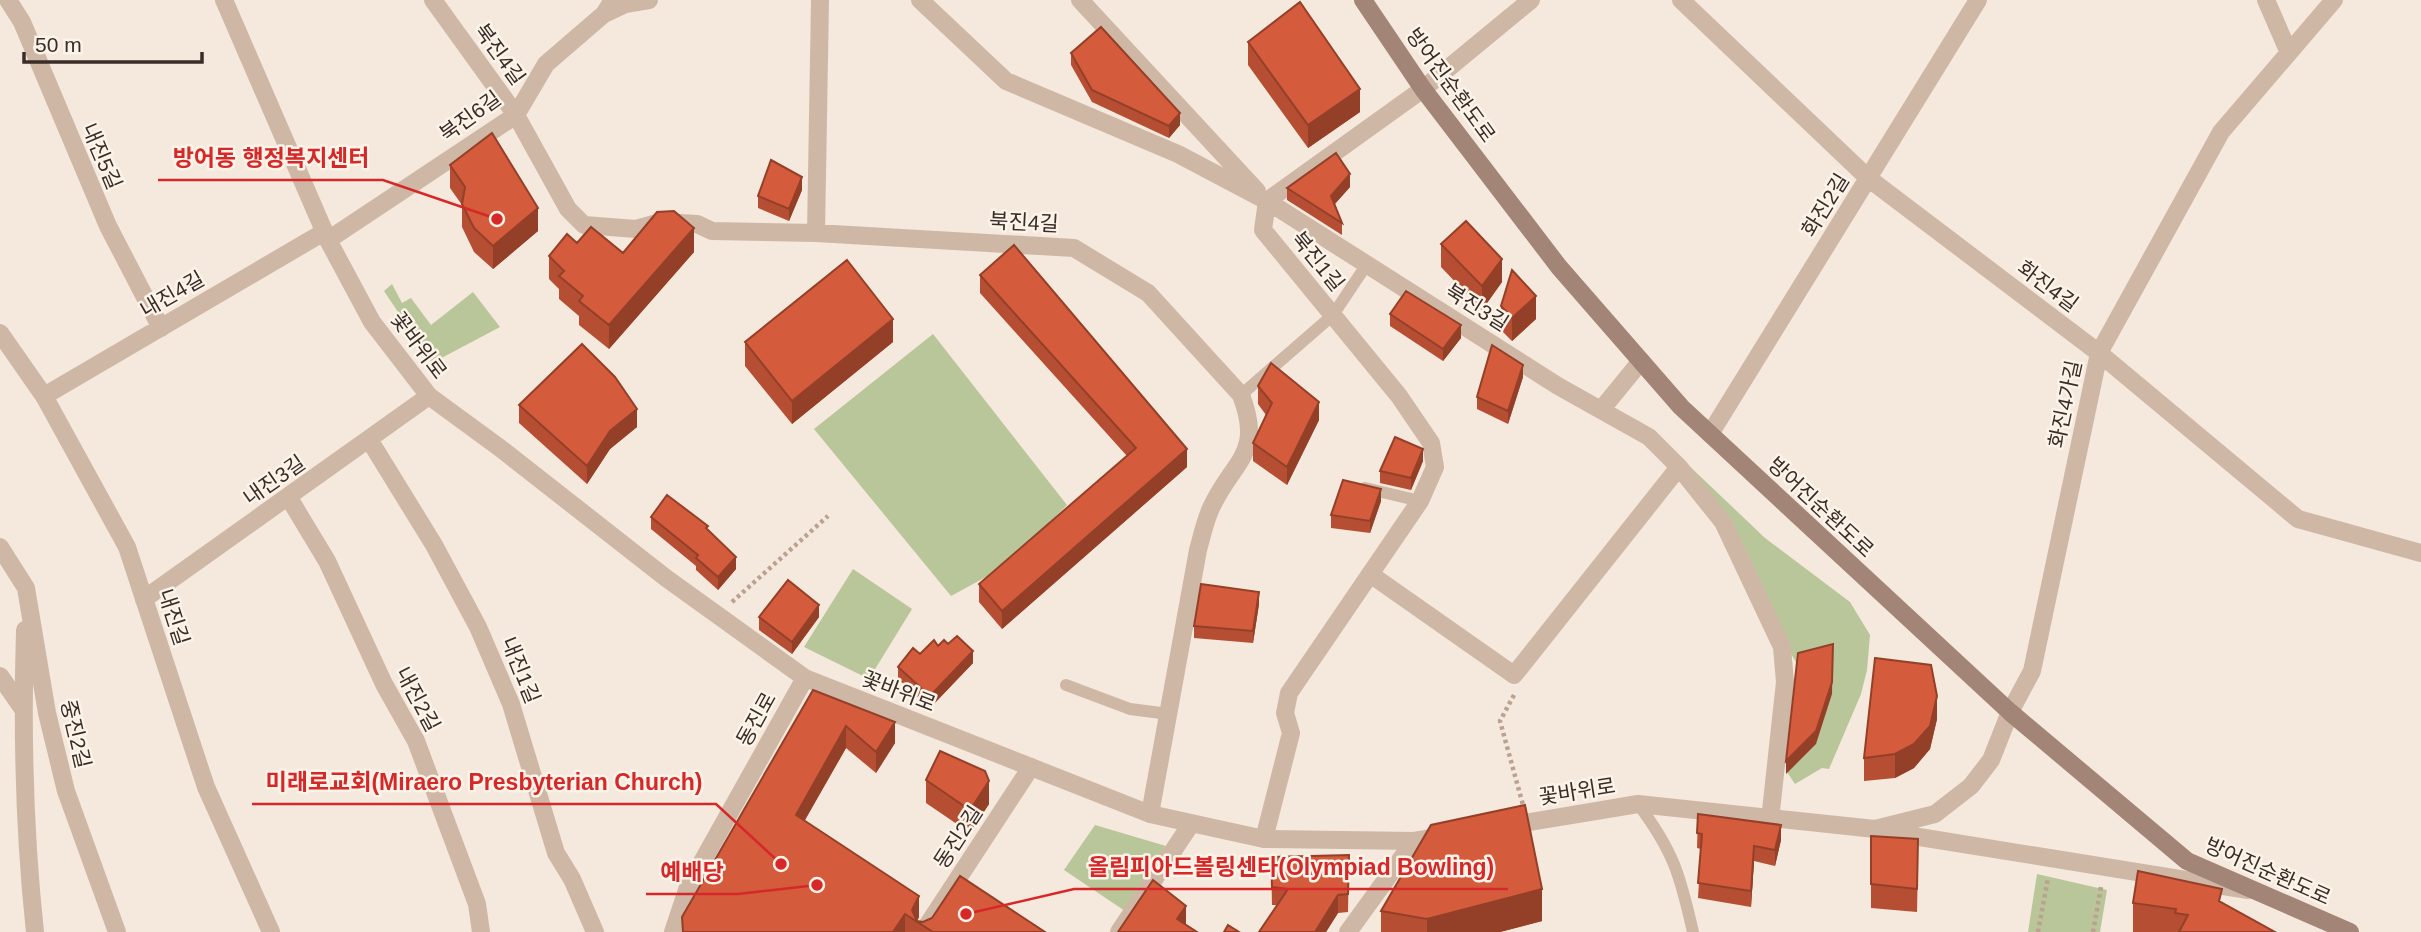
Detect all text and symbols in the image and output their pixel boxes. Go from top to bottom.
street label: 북진4길 [470,19,530,89]
scale bar [24,21,203,65]
street label: 방어진순환도로 [1402,24,1500,146]
text: 50 m [35,33,82,56]
street label: 북진6길 [435,86,505,146]
street label: 내진5길 [78,119,126,193]
callout: 방어동 행정복지센터 [158,136,383,180]
text: 방어동 행정복지센터 [173,145,369,171]
street label: 화진2길 [1797,169,1853,241]
street label: 북진4길 [989,209,1059,235]
street label: 북진1길 [1287,227,1349,295]
street label: 화진4길 [2013,256,2083,316]
street label: 내진4길 [136,267,208,321]
street label: 북진3길 [1441,279,1513,335]
street label: 꽃바위로 [387,307,451,383]
street label: 화진4가길 [2045,358,2085,450]
street label: 내진3길 [239,451,309,509]
street label: 방어진순환도로 [1764,452,1878,562]
street label: 내진길 [154,586,194,648]
street label: 내진1길 [497,633,545,707]
street label: 내진2길 [391,663,445,735]
street label: 꽃바위로 [859,666,939,716]
street label: 동진로 [732,688,780,750]
street label: 중진2길 [57,697,95,771]
callout: 미래로교회(Miraero Presbyterian Church) [252,760,716,804]
text: 미래로교회(Miraero Presbyterian Church) [266,769,702,795]
street label: 꽃바위로 [1537,774,1617,808]
street label: 동진2길 [929,802,987,872]
street label: 방어진순환도로 [2202,833,2334,909]
callout: 올림피아드볼링센타(Olympiad Bowling) [1074,845,1508,889]
callout: 예배당 [646,850,738,894]
text: 올림피아드볼링센타(Olympiad Bowling) [1088,854,1494,880]
text: 예배당 [660,859,724,885]

